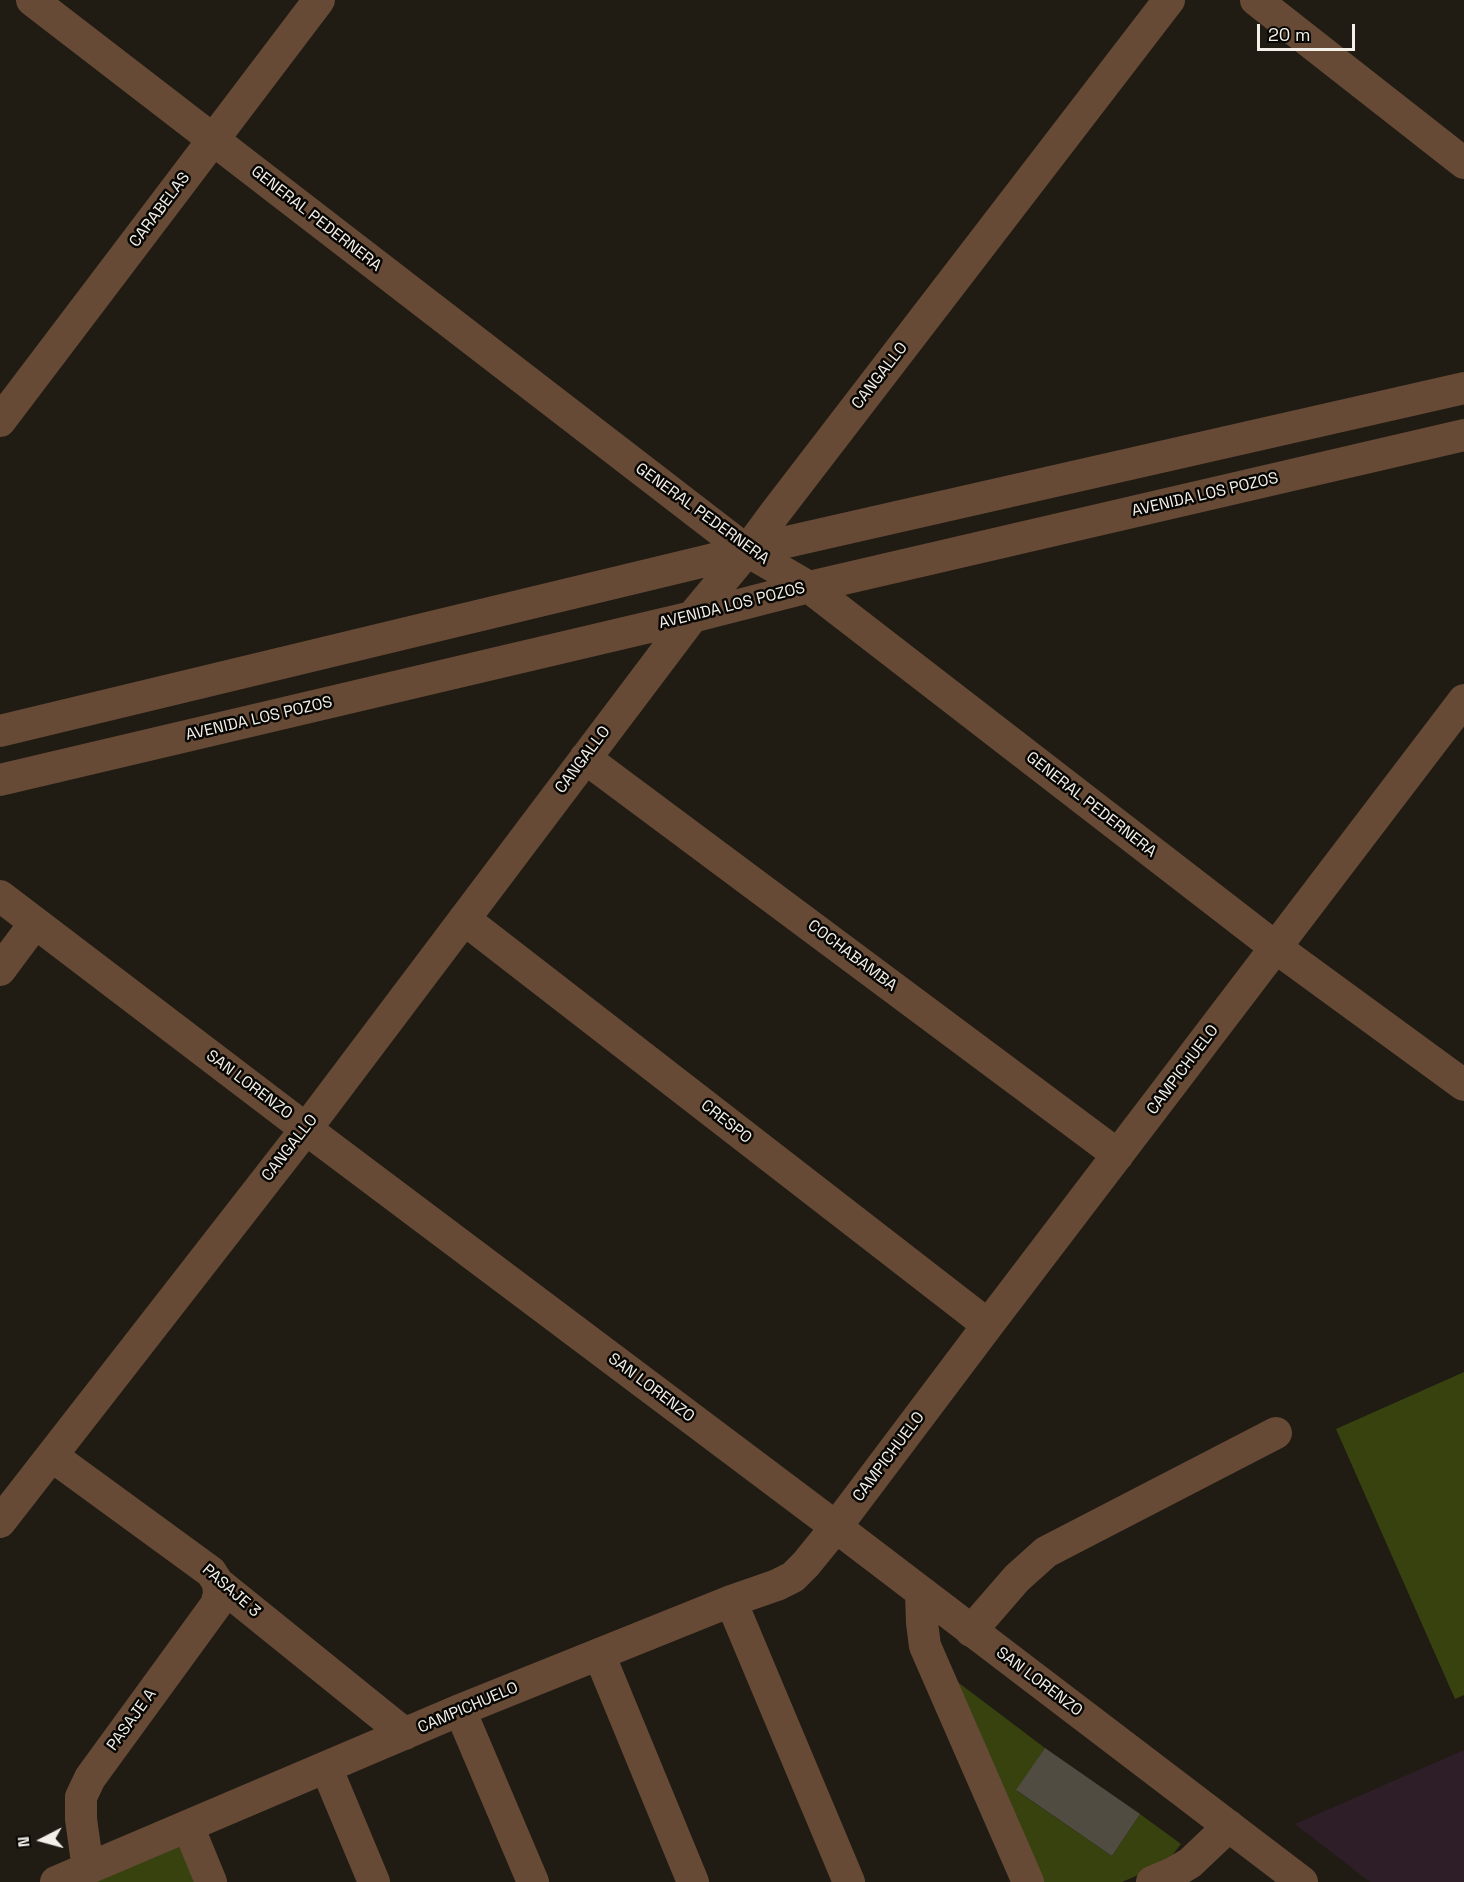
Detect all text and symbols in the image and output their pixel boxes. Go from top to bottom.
scale bar [1260,12,1358,50]
text: 20 m [1268,23,1311,46]
street label: GENERAL PEDERNERA [247,162,385,276]
street label: CARABELAS [126,169,194,251]
street label: CANGALLO [848,339,912,413]
street label: GENERAL PEDERNERA [631,459,773,569]
street label: AVENIDA LOS POZOS [1130,469,1280,521]
street label: AVENIDA LOS POZOS [657,579,807,633]
street label: AVENIDA LOS POZOS [184,693,334,745]
street label: CANGALLO [551,723,615,797]
street label: GENERAL PEDERNERA [1022,748,1160,862]
street label: COCHABAMBA [804,916,900,996]
street label: CAMPICHUELO [1143,1021,1223,1119]
street label: SAN LORENZO [202,1046,296,1124]
street label: CRESPO [697,1096,755,1148]
street label: CANGALLO [258,1111,322,1185]
street label: SAN LORENZO [604,1349,698,1427]
street label: CAMPICHUELO [849,1408,929,1506]
street label: PASAJE 3 [198,1561,264,1621]
street label: SAN LORENZO [992,1643,1086,1721]
street label: CAMPICHUELO [415,1678,521,1738]
street label: PASAJE A [103,1686,161,1754]
north arrow [12,1810,72,1870]
text: N [13,1836,35,1848]

